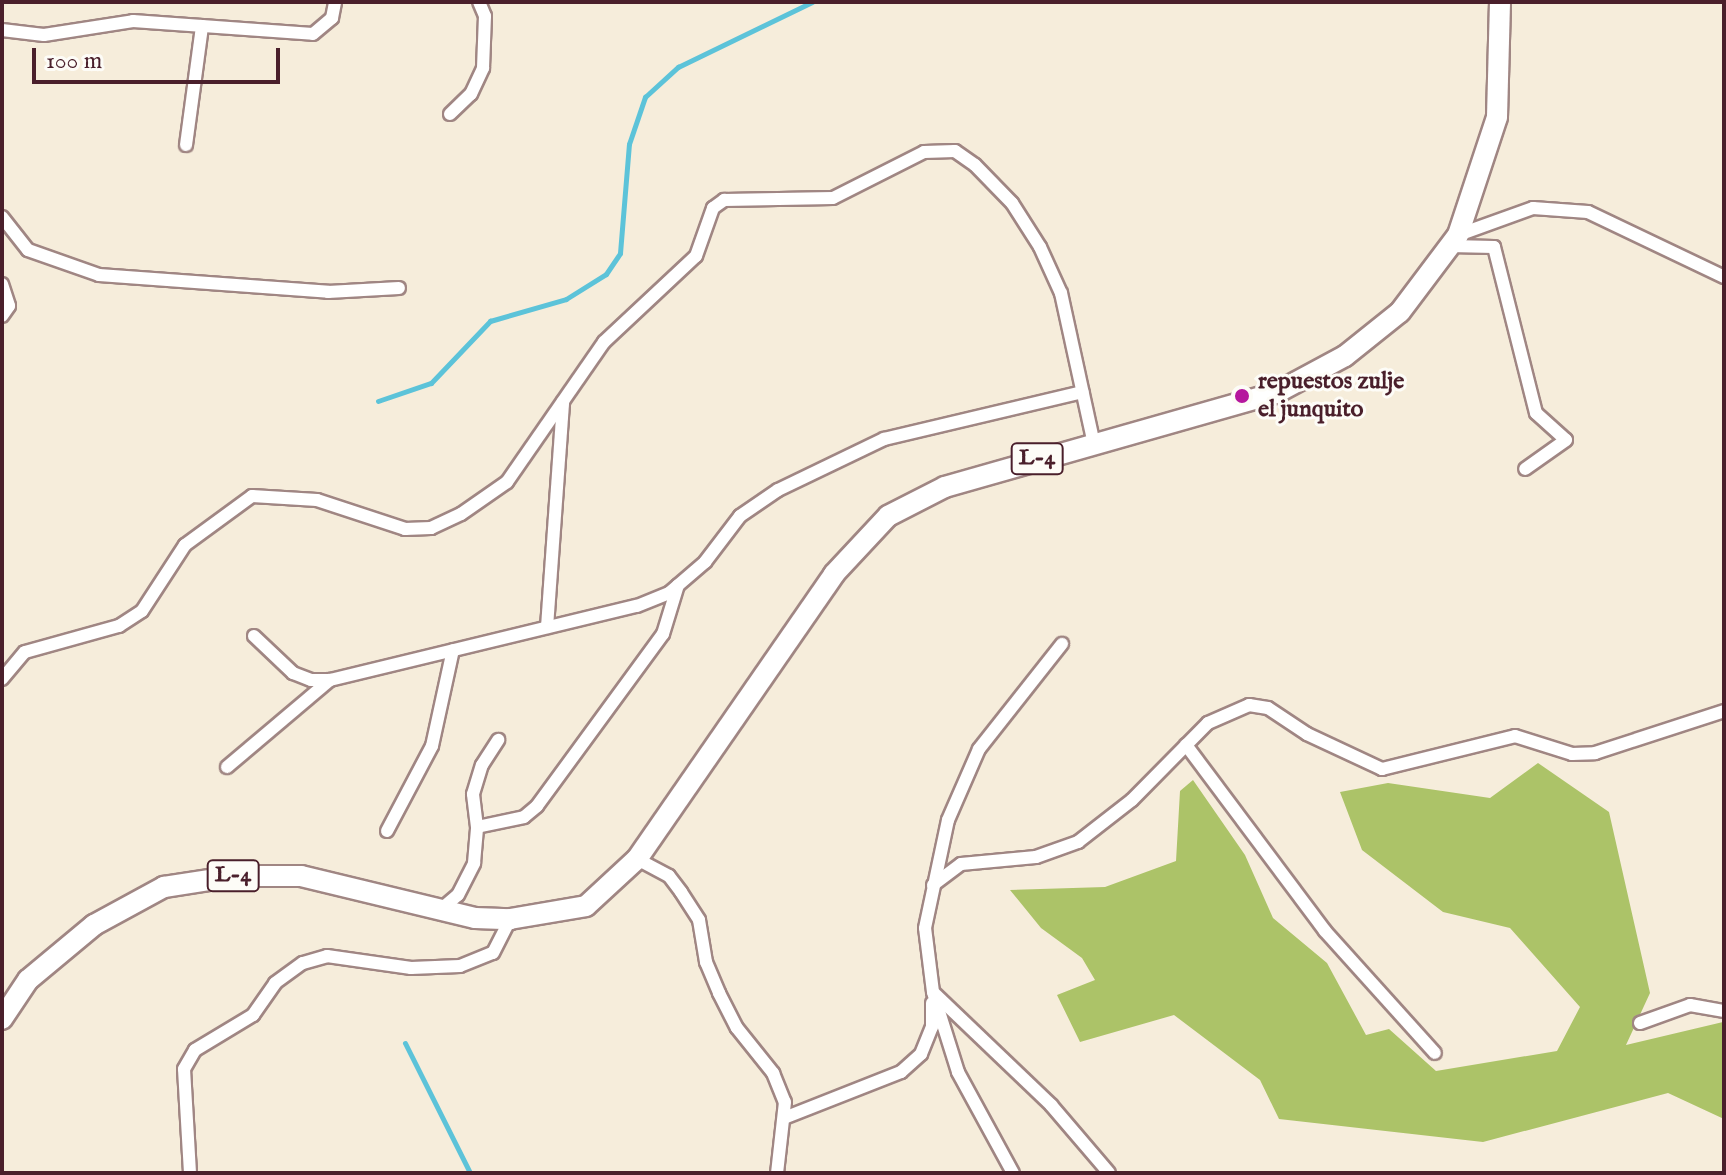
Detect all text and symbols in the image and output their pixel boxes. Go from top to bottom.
scale bar [36,32,284,82]
text: 100 m [46,46,102,77]
place label: repuestos zulje el junquito [1258,368,1404,424]
marker: repuestos zulje el junquito [1233,387,1251,405]
road number: L-4 [1009,441,1065,477]
road number: L-4 [205,858,261,894]

